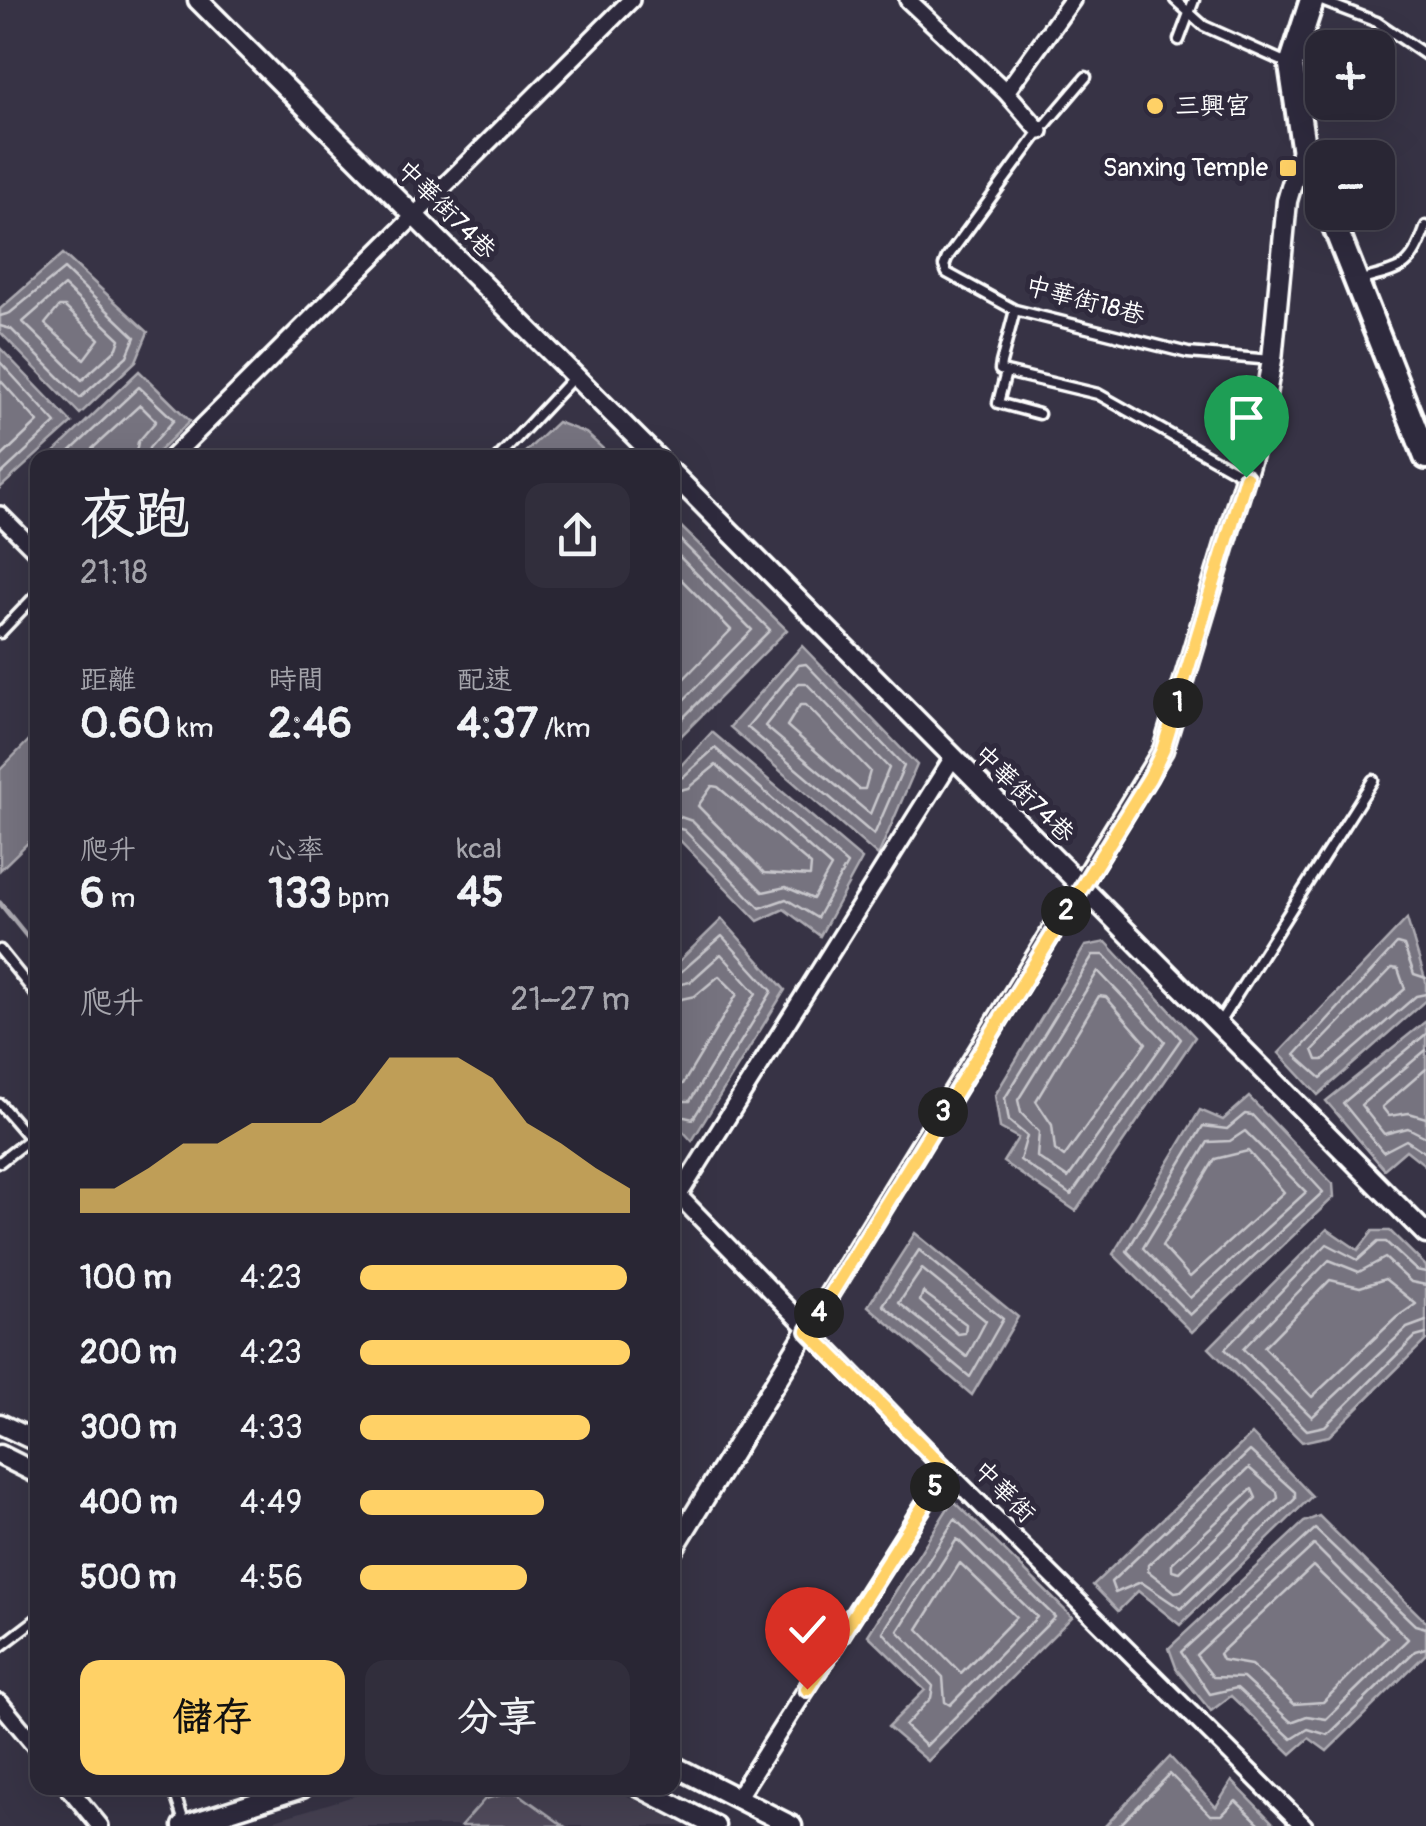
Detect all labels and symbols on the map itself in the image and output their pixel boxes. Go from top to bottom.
place label: 三興宮 [1175,91,1250,122]
marker: 三興宮 [1144,95,1166,117]
place label: Sanxing Temple [1103,153,1269,184]
street label: 中華街74巷 [390,154,502,266]
marker: Sanxing Temple [1277,157,1299,179]
street label: 中華街18巷 [1022,270,1148,332]
pin [1204,375,1289,478]
pin: 1 [1153,678,1203,728]
street label: 中華街74巷 [967,738,1081,850]
pin: 2 [1041,886,1091,936]
pin: 3 [918,1087,968,1137]
pin: 4 [794,1288,844,1338]
street label: 中華街 [967,1455,1041,1529]
pin: 5 [910,1462,960,1512]
pin [765,1587,850,1690]

